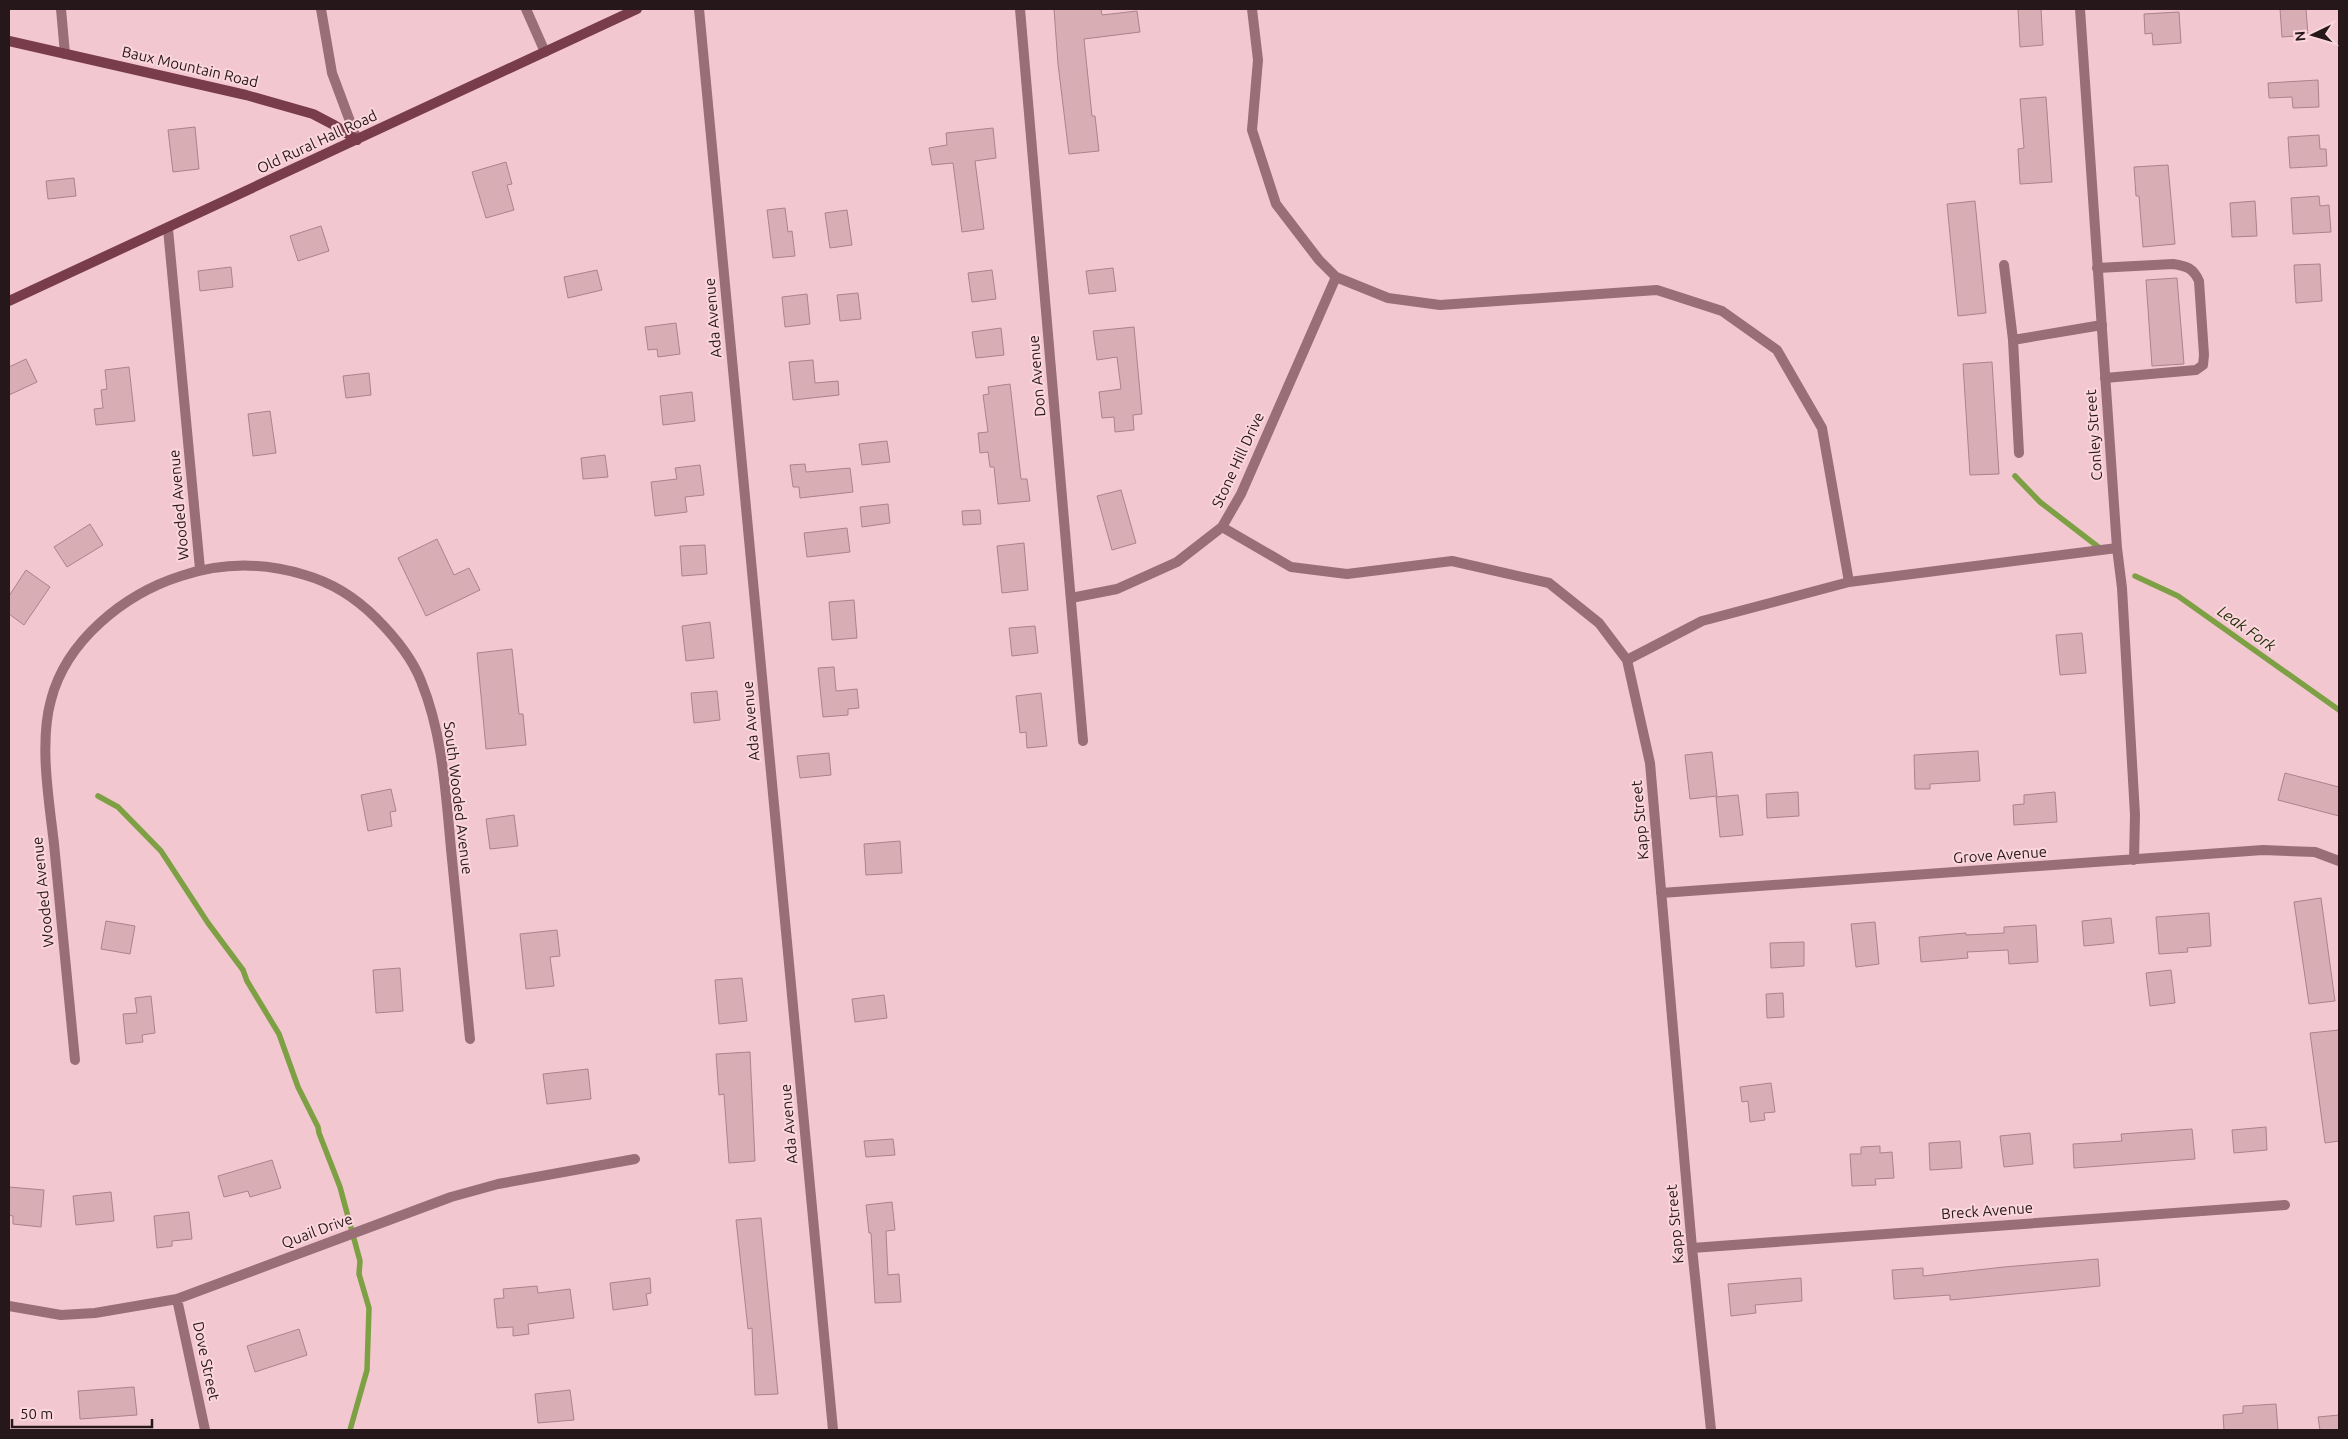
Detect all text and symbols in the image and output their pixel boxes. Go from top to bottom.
north arrow [2288,10,2338,60]
text: N [2292,30,2308,42]
street label: Baux Mountain Road [120,43,260,90]
street label: Old Rural Hall Road [254,106,380,177]
street label: Ada Avenue [701,277,724,359]
street label: Don Avenue [1024,335,1049,418]
street label: Conley Street [2082,389,2105,481]
street label: Stone Hill Drive [1208,409,1267,510]
street label: Wooded Avenue [165,449,192,561]
water label: Leak Fork [2214,601,2280,655]
street label: Ada Avenue [739,680,762,762]
street label: South Wooded Avenue [441,720,476,875]
street label: Kapp Street [1628,780,1651,860]
street label: Wooded Avenue [28,836,57,948]
street label: Grove Avenue [1953,843,2047,866]
street label: Ada Avenue [777,1083,800,1165]
street label: Kapp Street [1663,1184,1686,1264]
street label: Breck Avenue [1940,1199,2033,1222]
street label: Quail Drive [279,1210,355,1251]
street label: Dove Street [190,1320,223,1402]
scale bar [12,1396,152,1428]
text: 50 m [20,1405,53,1422]

